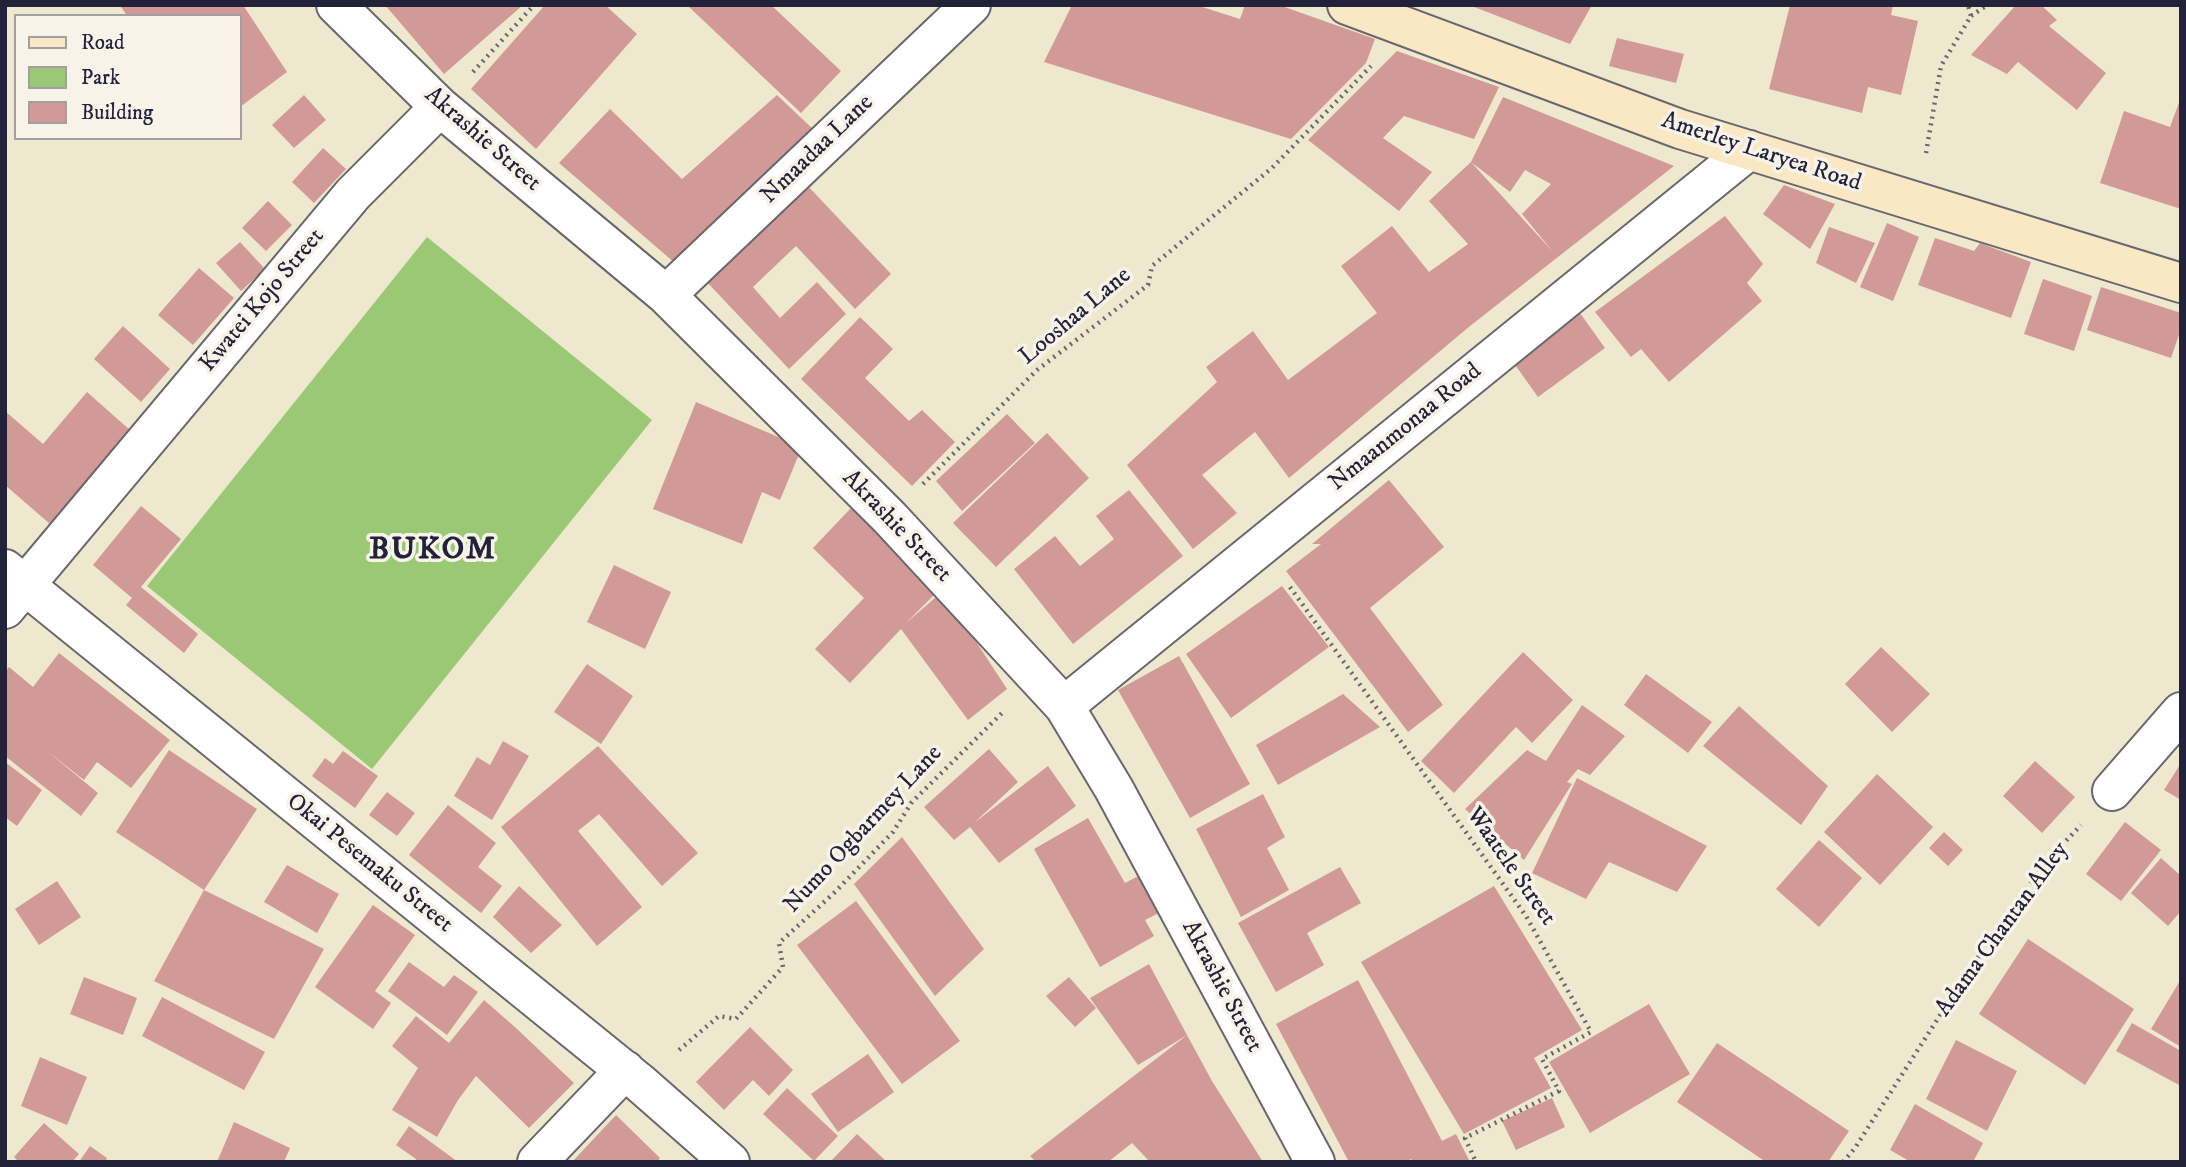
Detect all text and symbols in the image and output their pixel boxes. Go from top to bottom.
legend [14,14,242,140]
text: Road [81,30,125,56]
text: Park [81,65,120,91]
street label: Akrashie Street [418,82,546,198]
street label: Nmaadaa Lane [756,89,880,211]
text: Building [81,100,153,126]
street label: Amerley Laryea Road [1657,107,1865,199]
street label: Kwatei Kojo Street [195,223,331,379]
street label: Looshaa Lane [1014,262,1138,372]
street label: Nmaanmonaa Road [1324,358,1488,498]
street label: Akrashie Street [835,465,957,589]
district label: BUKOM [370,532,496,570]
street label: Numo Ogbarmey Lane [779,740,949,920]
street label: Okai Pesemaku Street [280,788,458,940]
street label: Waatele Street [1459,802,1561,932]
street label: Adama Chantan Alley [1930,837,2076,1023]
street label: Akrashie Street [1174,916,1268,1058]

